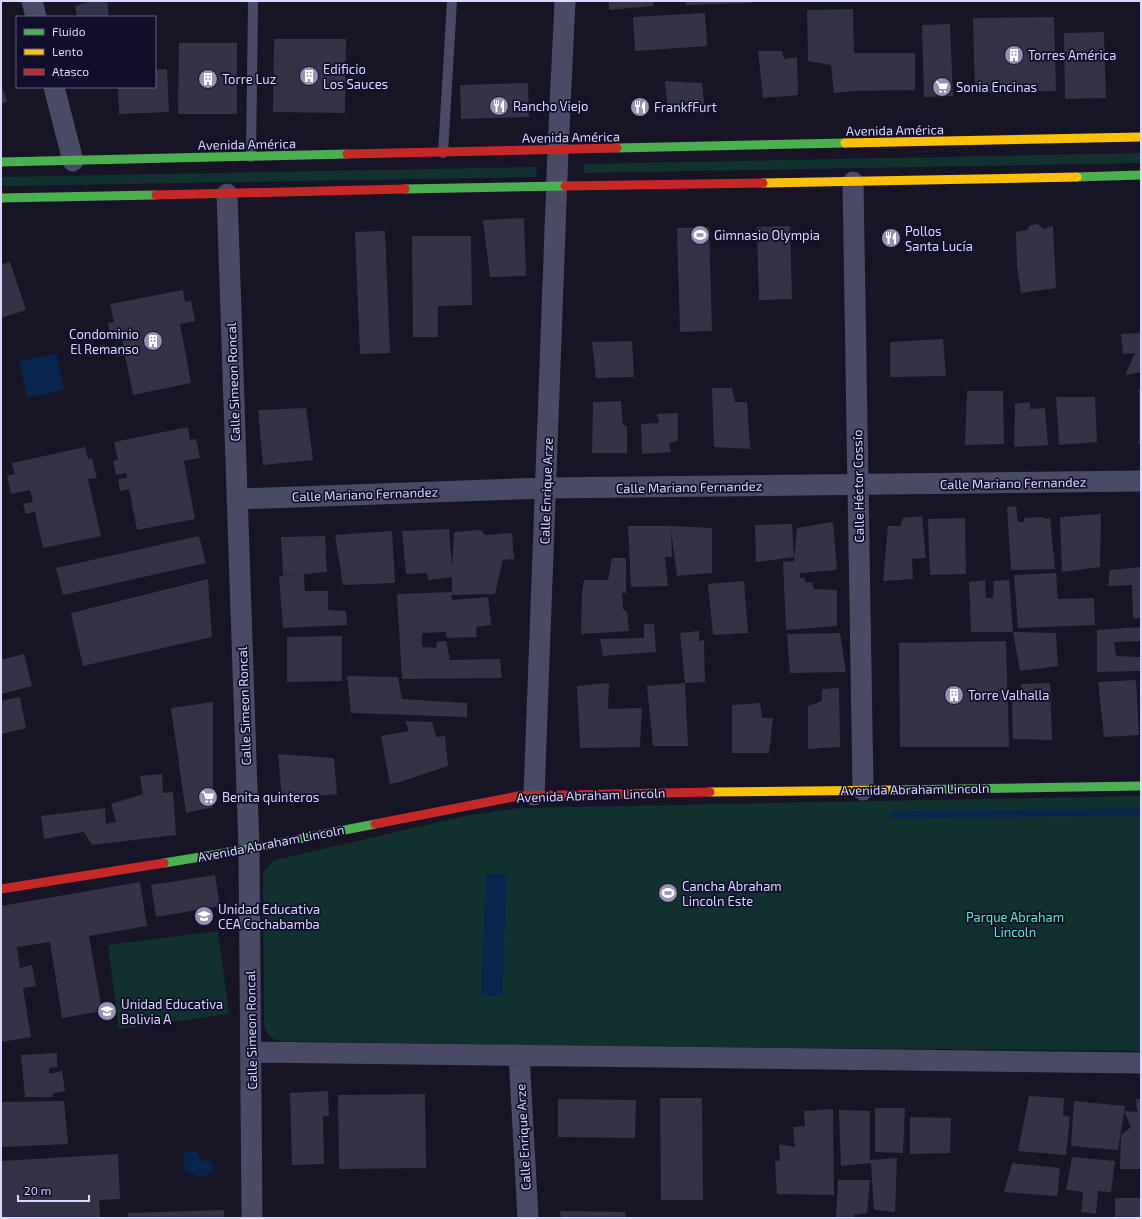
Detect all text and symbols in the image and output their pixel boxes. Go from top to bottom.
legend [16,16,156,88]
text: Fluido [52,24,86,38]
text: Lento [52,44,83,58]
building icon: Torres América [1003,44,1025,66]
place label: Torres América [1028,47,1116,63]
place label: Edificio Los Sauces [323,61,388,92]
text: Atasco [52,64,89,78]
building icon: Edificio Los Sauces [298,65,320,87]
building icon: Torre Luz [197,68,219,90]
place label: Torre Luz [222,71,276,87]
supermarket icon: Sonia Encinas [931,76,953,98]
place label: Sonia Encinas [956,79,1037,95]
restaurant icon: Rancho Viejo [488,95,510,117]
restaurant icon: FrankfFurt [629,96,651,118]
place label: Rancho Viejo [513,98,588,114]
place label: FrankfFurt [654,99,717,115]
street label: Avenida América [846,121,944,139]
street label: Avenida América [522,128,620,146]
street label: Avenida América [198,135,296,153]
place label: Pollos Santa Lucía [905,223,973,254]
sports icon: Gimnasio Olympia [689,224,711,246]
place label: Gimnasio Olympia [714,227,820,243]
restaurant icon: Pollos Santa Lucía [880,227,902,249]
street label: Calle Simeon Roncal [223,322,243,442]
place label: Condominio El Remanso [69,326,139,357]
building icon: Condominio El Remanso [142,330,164,352]
street label: Calle Héctor Cossío [849,429,867,543]
street label: Calle Enrique Arze [536,437,556,545]
street label: Calle Mariano Fernandez [940,474,1086,492]
street label: Calle Mariano Fernandez [616,478,762,496]
street label: Calle Mariano Fernandez [292,483,438,505]
street label: Calle Simeon Roncal [234,646,254,766]
building icon: Torre Valhalla [943,684,965,706]
place label: Torre Valhalla [968,687,1049,703]
street label: Avenida Abraham Lincoln [840,780,990,798]
street label: Avenida Abraham Lincoln [516,784,666,806]
supermarket icon: Benita quinteros [197,786,219,808]
place label: Benita quinteros [222,789,319,805]
street label: Avenida Abraham Lincoln [196,821,346,865]
place label: Cancha Abraham Lincoln Este [682,878,782,909]
sports icon: Cancha Abraham Lincoln Este [657,882,679,904]
place label: Unidad Educativa CEA Cochabamba [218,901,320,932]
school or university icon: Unidad Educativa CEA Cochabamba [193,905,215,927]
park label: Parque Abraham Lincoln [966,909,1064,940]
street label: Calle Simeon Roncal [242,970,260,1090]
place label: Unidad Educativa Bolivia A [121,996,223,1027]
school or university icon: Unidad Educativa Bolivia A [96,1000,118,1022]
street label: Calle Enrique Arze [512,1083,534,1191]
scale bar [18,1177,89,1203]
text: 20 m [24,1183,51,1197]

